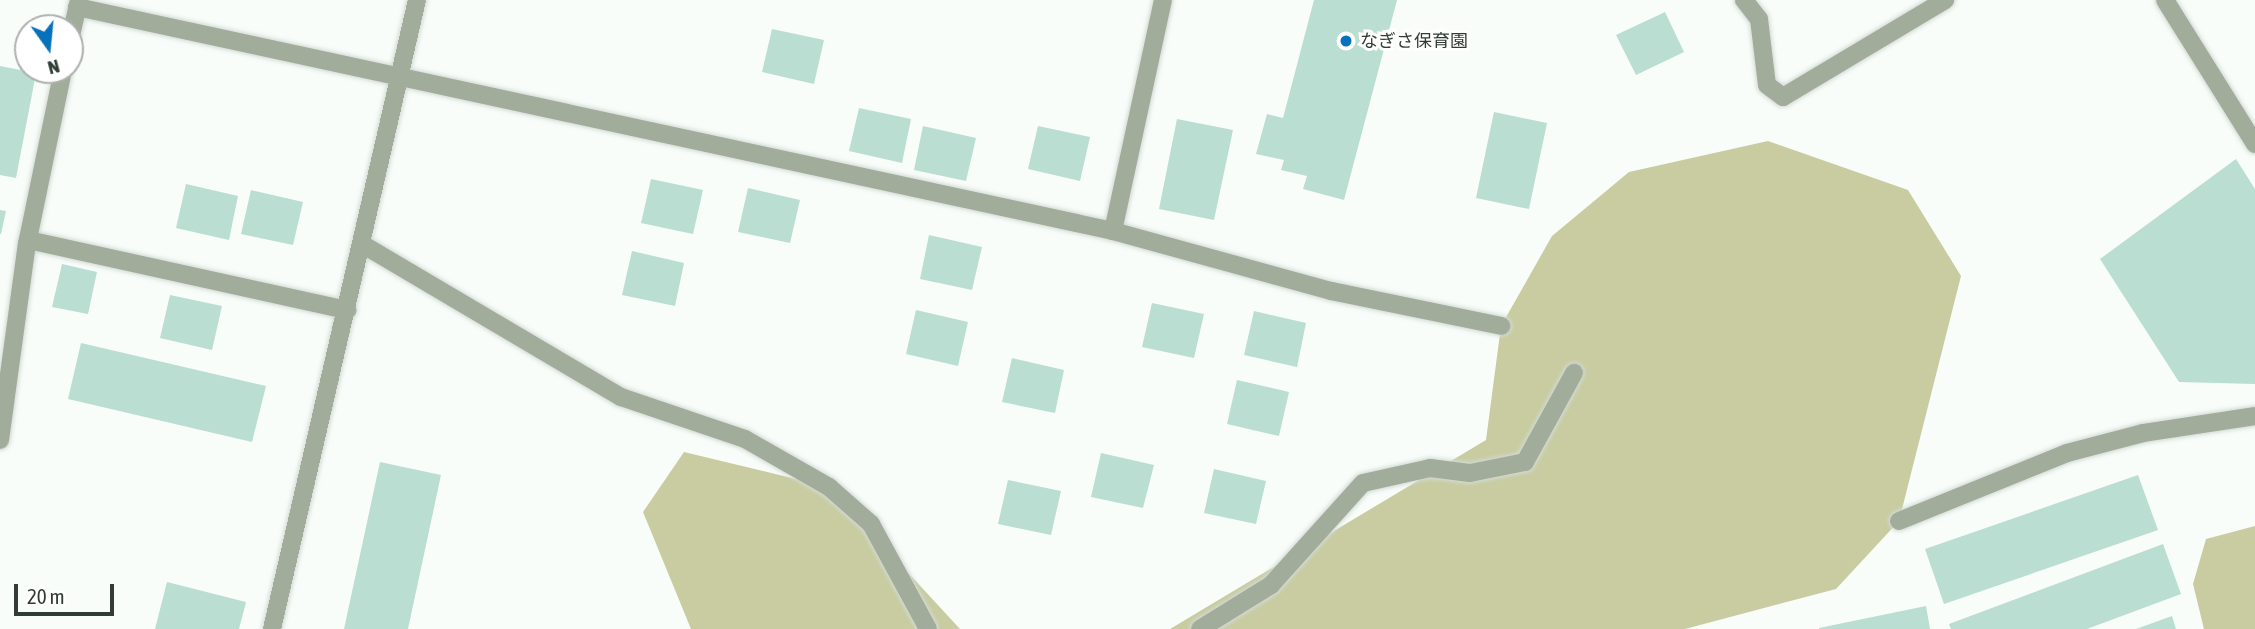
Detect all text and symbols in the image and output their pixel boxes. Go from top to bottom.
north arrow [14,14,84,84]
place label: なぎさ保育園 [1360,30,1468,52]
marker: なぎさ保育園 [1338,33,1354,49]
text: N [46,55,62,79]
scale bar [18,570,117,614]
text: 20 m [27,584,65,608]

